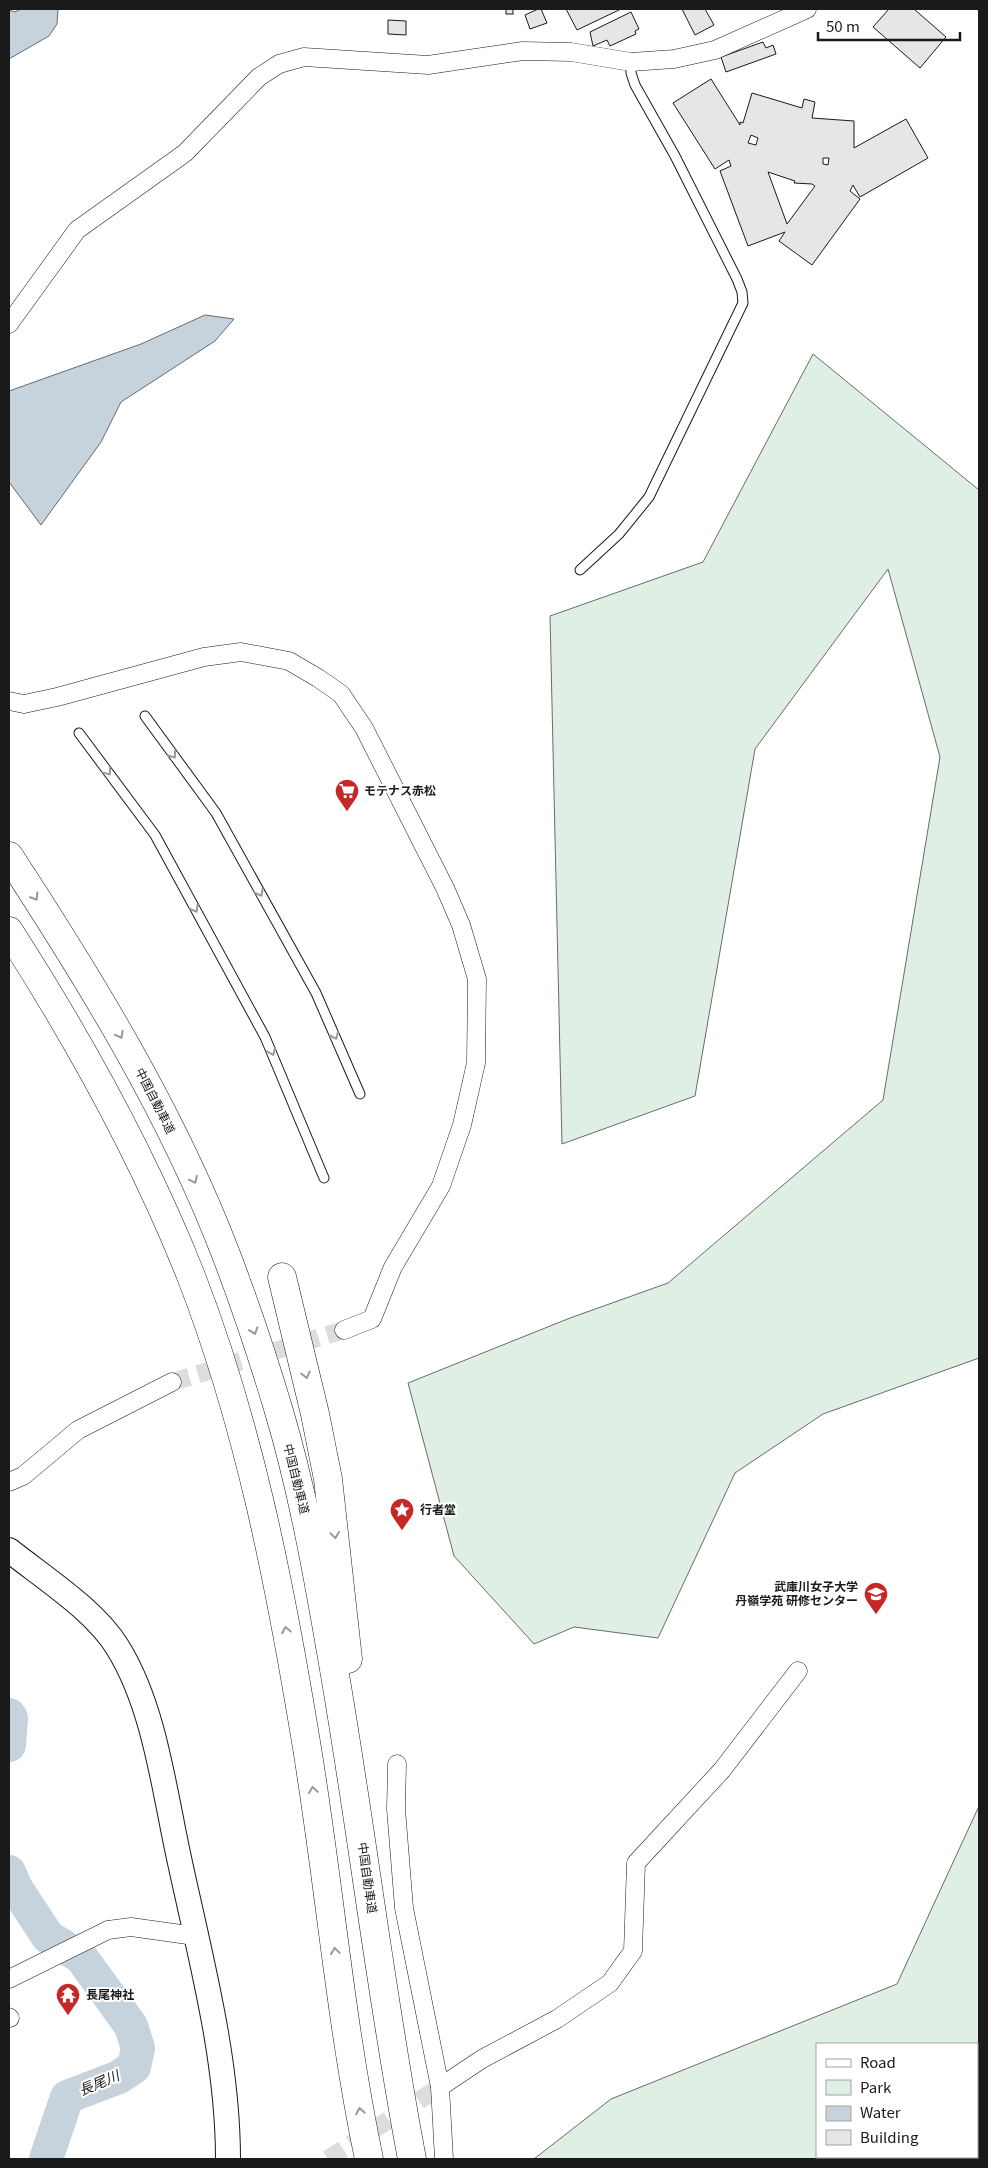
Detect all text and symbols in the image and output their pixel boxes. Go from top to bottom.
scale bar [818,10,960,42]
text: 50 m [826,15,860,36]
one-way arrow [167,749,176,759]
one-way arrow [102,766,110,775]
supermarket icon: モテナス赤松 [334,778,360,812]
place label: モテナス赤松 [364,781,436,798]
one-way arrow [254,887,264,896]
one-way arrow [29,891,39,900]
one-way arrow [189,903,199,912]
one-way arrow [114,1030,124,1039]
one-way arrow [329,1031,340,1040]
one-way arrow [265,1047,276,1056]
street label: 中国自動車道 [132,1064,180,1136]
one-way arrow [188,1175,198,1184]
one-way arrow [248,1326,258,1335]
one-way arrow [300,1371,311,1380]
street label: 中国自動車道 [280,1442,314,1516]
place icon: 行者堂 [389,1497,415,1531]
place label: 行者堂 [420,1500,456,1517]
one-way arrow [329,1531,340,1539]
place label: 武庫川女子大学 丹嶺学苑 研修センター [735,1577,858,1608]
school or university icon: 武庫川女子大学 丹嶺学苑 研修センター [863,1581,889,1615]
one-way arrow [281,1625,292,1634]
one-way arrow [308,1785,319,1793]
street label: 中国自動車道 [355,1841,382,1915]
one-way arrow [330,1946,341,1954]
temple icon: 長尾神社 [55,1982,81,2016]
place label: 長尾神社 [86,1985,134,2002]
legend [816,2043,978,2158]
text: Road [860,2051,896,2072]
water label: 長尾川 [75,2064,124,2099]
text: Park [860,2076,892,2097]
text: Water [860,2101,901,2122]
one-way arrow [355,2107,365,2116]
text: Building [860,2126,919,2147]

